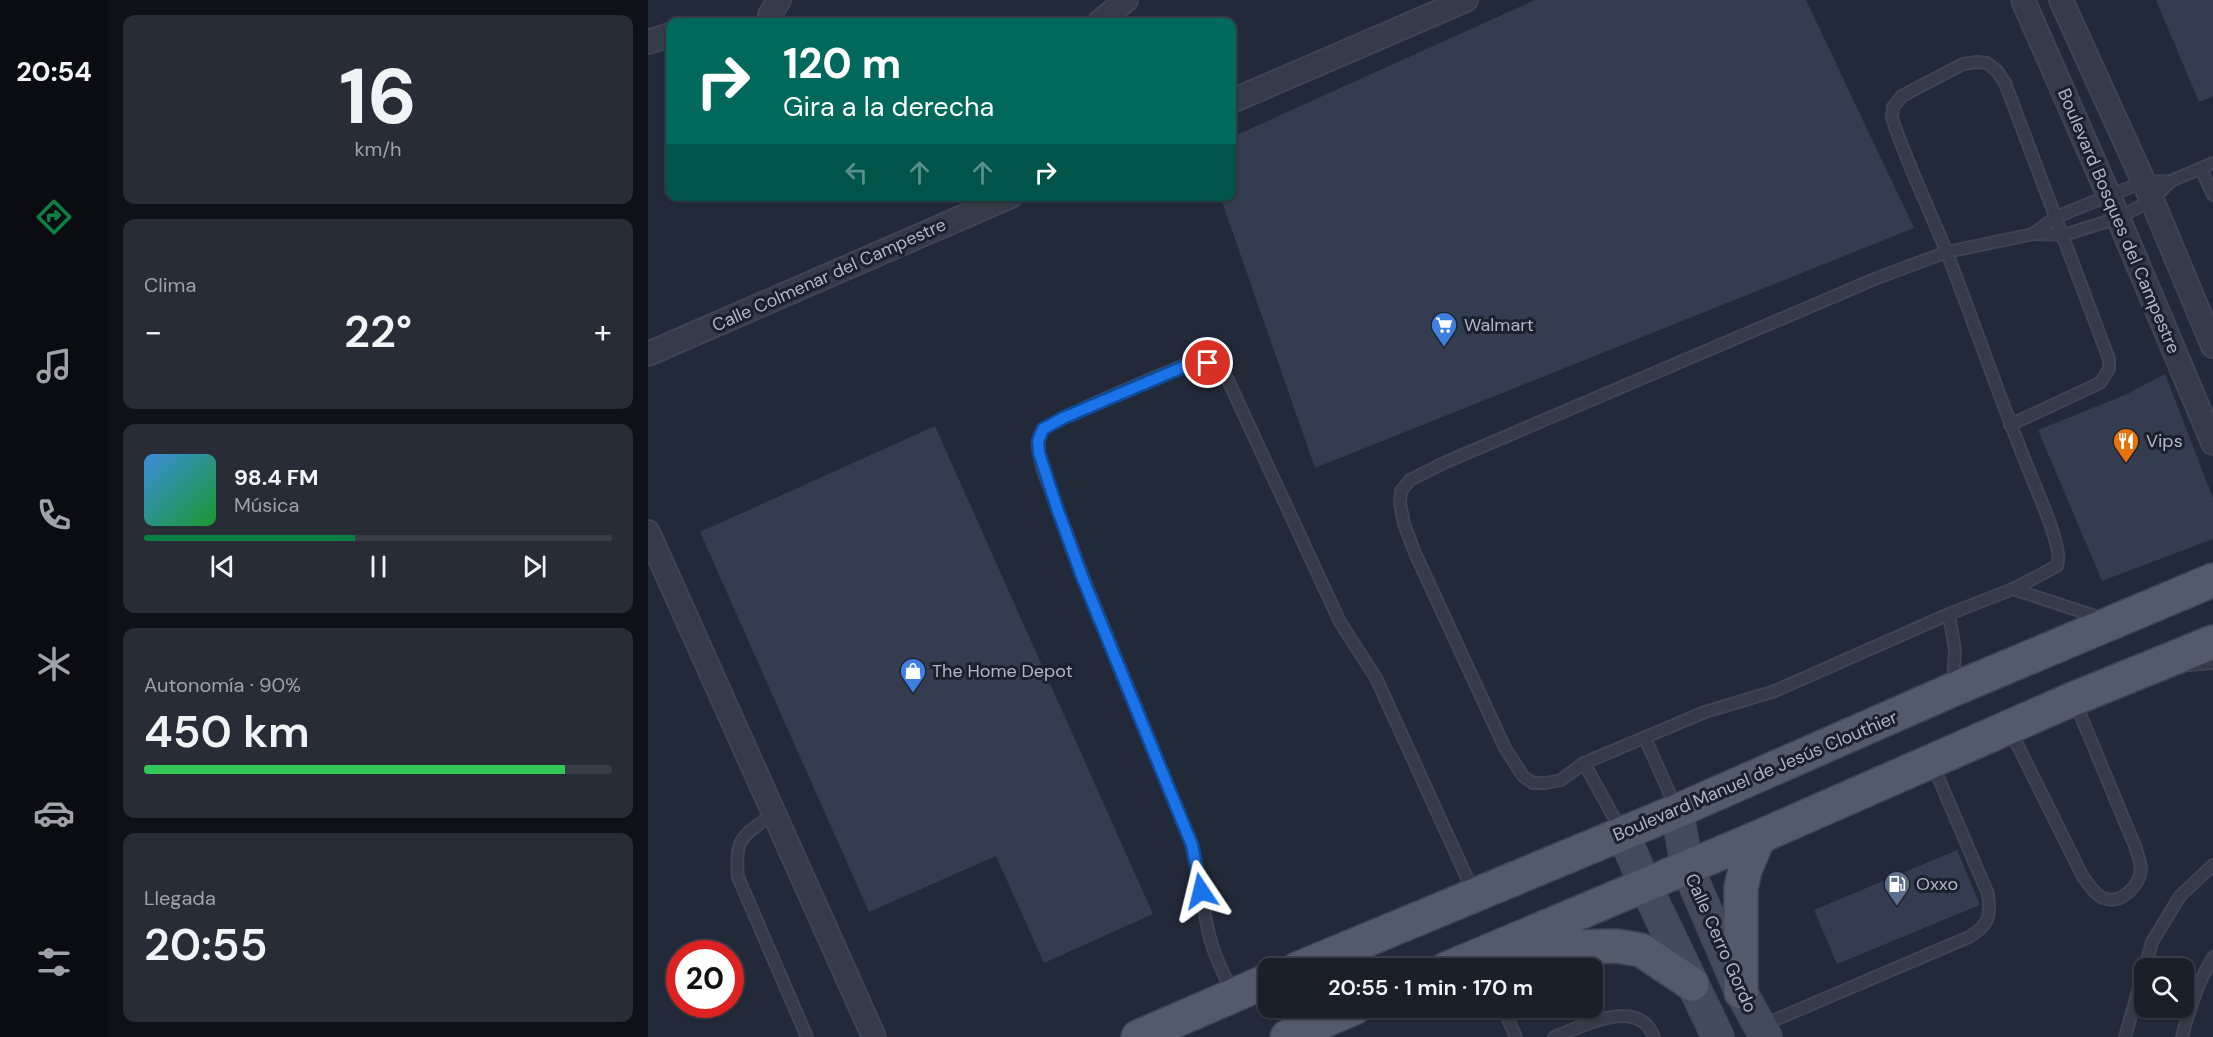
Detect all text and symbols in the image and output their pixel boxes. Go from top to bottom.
text: 120 m [783,36,901,91]
icon: right [684,42,762,120]
text: 16 [339,46,417,147]
text: 20:54 [16,54,92,89]
street label: Boulevard Bosques del Campestre [2052,85,2186,357]
text: Gira a la derecha [783,89,994,124]
text: km/h [354,136,402,162]
icon: left [840,156,873,189]
icon: ahead [903,156,936,189]
icon: ahead [966,156,999,189]
icon: right [1029,156,1062,189]
icon: directions [33,196,75,238]
street label: Calle Colmenar del Campestre [708,212,950,338]
text: Clima [144,272,196,298]
text: 22° [344,302,412,361]
text: − [144,310,162,353]
text: + [594,310,612,353]
supermarket icon: Walmart [1429,310,1459,348]
place label: Walmart [1464,313,1534,337]
pin [1182,337,1233,388]
icon: music [33,345,75,387]
icon: arrive [1191,346,1224,379]
restaurant icon: Vips [2111,426,2141,464]
place label: Vips [2146,429,2183,453]
text: 98.4 FM [234,463,318,492]
text: Música [234,492,299,518]
icon: phone [33,494,75,536]
icon: previous [206,550,239,583]
icon: pause [362,550,395,583]
icon: next [518,550,551,583]
icon: climate [33,643,75,685]
shop icon: The Home Depot [898,656,928,694]
place label: The Home Depot [932,659,1073,683]
text: Autonomía · 90% [144,672,301,698]
text: 450 km [144,702,310,761]
street label: Boulevard Manuel de Jesús Clouthier [1609,705,1901,847]
icon: car [33,792,75,834]
position arrow [1169,859,1233,923]
fuel station icon: Oxxo [1882,869,1912,907]
street label: Calle Cerro Gordo [1680,870,1762,1016]
place label: Oxxo [1916,872,1958,896]
text: Llegada [144,885,216,911]
text: 20:55 [144,915,268,974]
speed limit sign: 20 [666,940,744,1018]
icon: filters [33,941,75,983]
map controls [2134,958,2194,1018]
button: search [2134,958,2194,1018]
text: 20:55 · 1 min · 170 m [1328,973,1533,1002]

